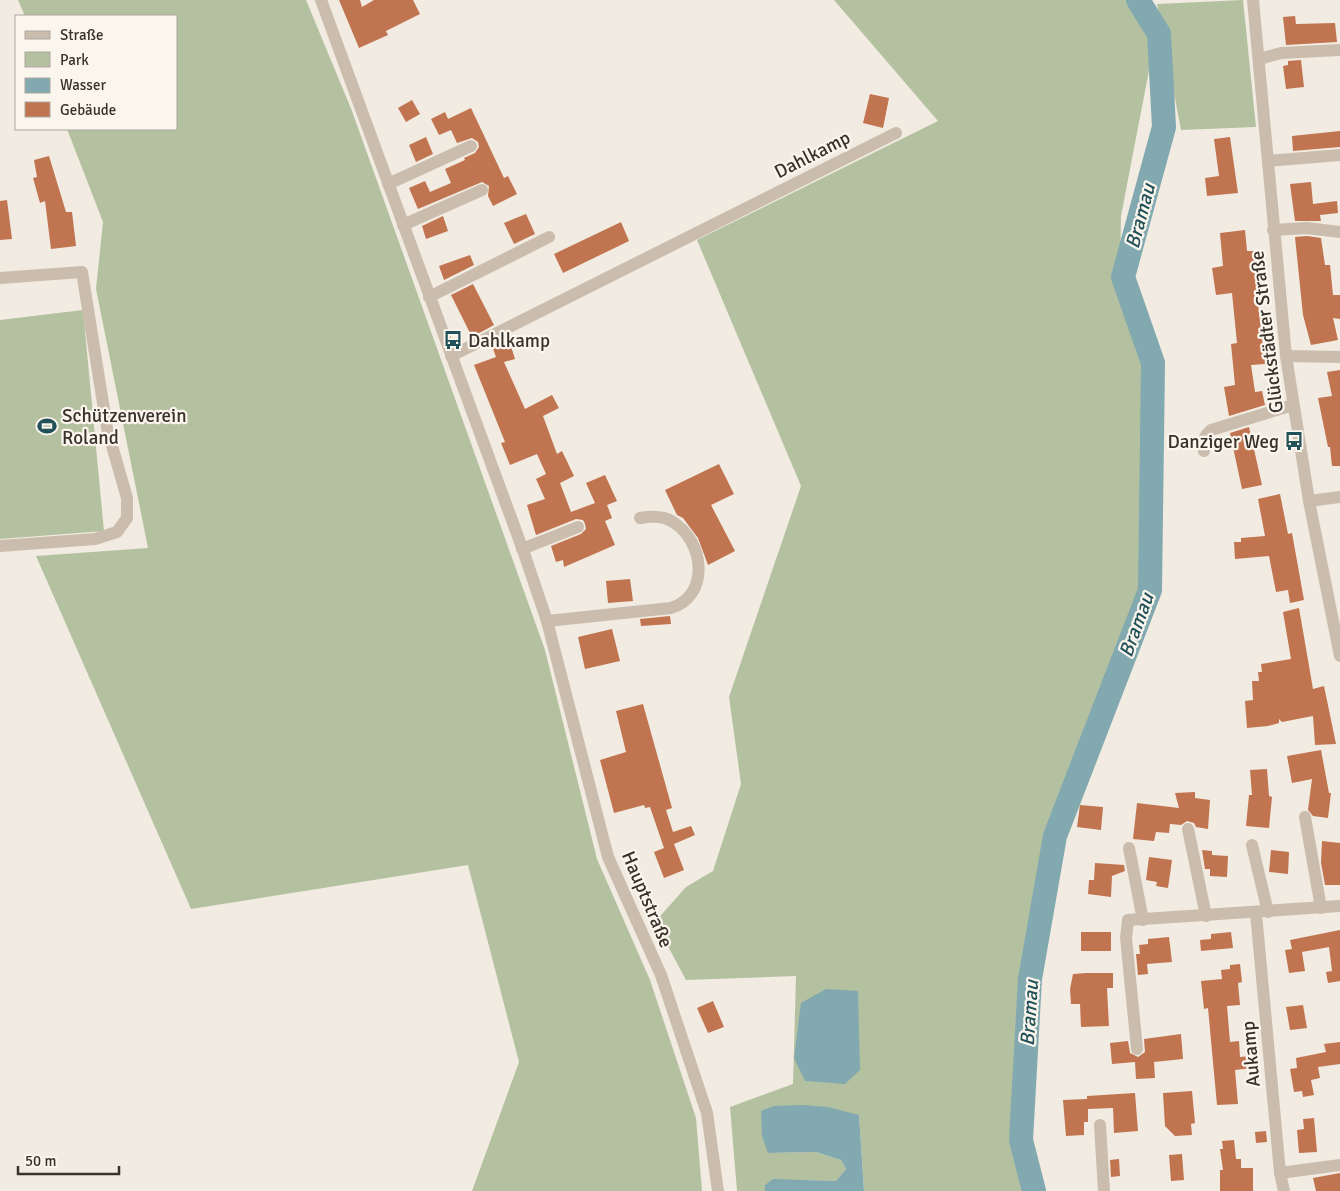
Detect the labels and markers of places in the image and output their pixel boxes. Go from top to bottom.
bus stop icon: Dahlkamp [442,329,464,351]
place label: Dahlkamp [468,329,550,353]
place label: Schützenverein Roland [62,404,187,450]
sports icon: Schützenverein Roland [36,415,58,437]
place label: Danziger Weg [1168,430,1279,454]
bus stop icon: Danziger Weg [1283,430,1305,452]

